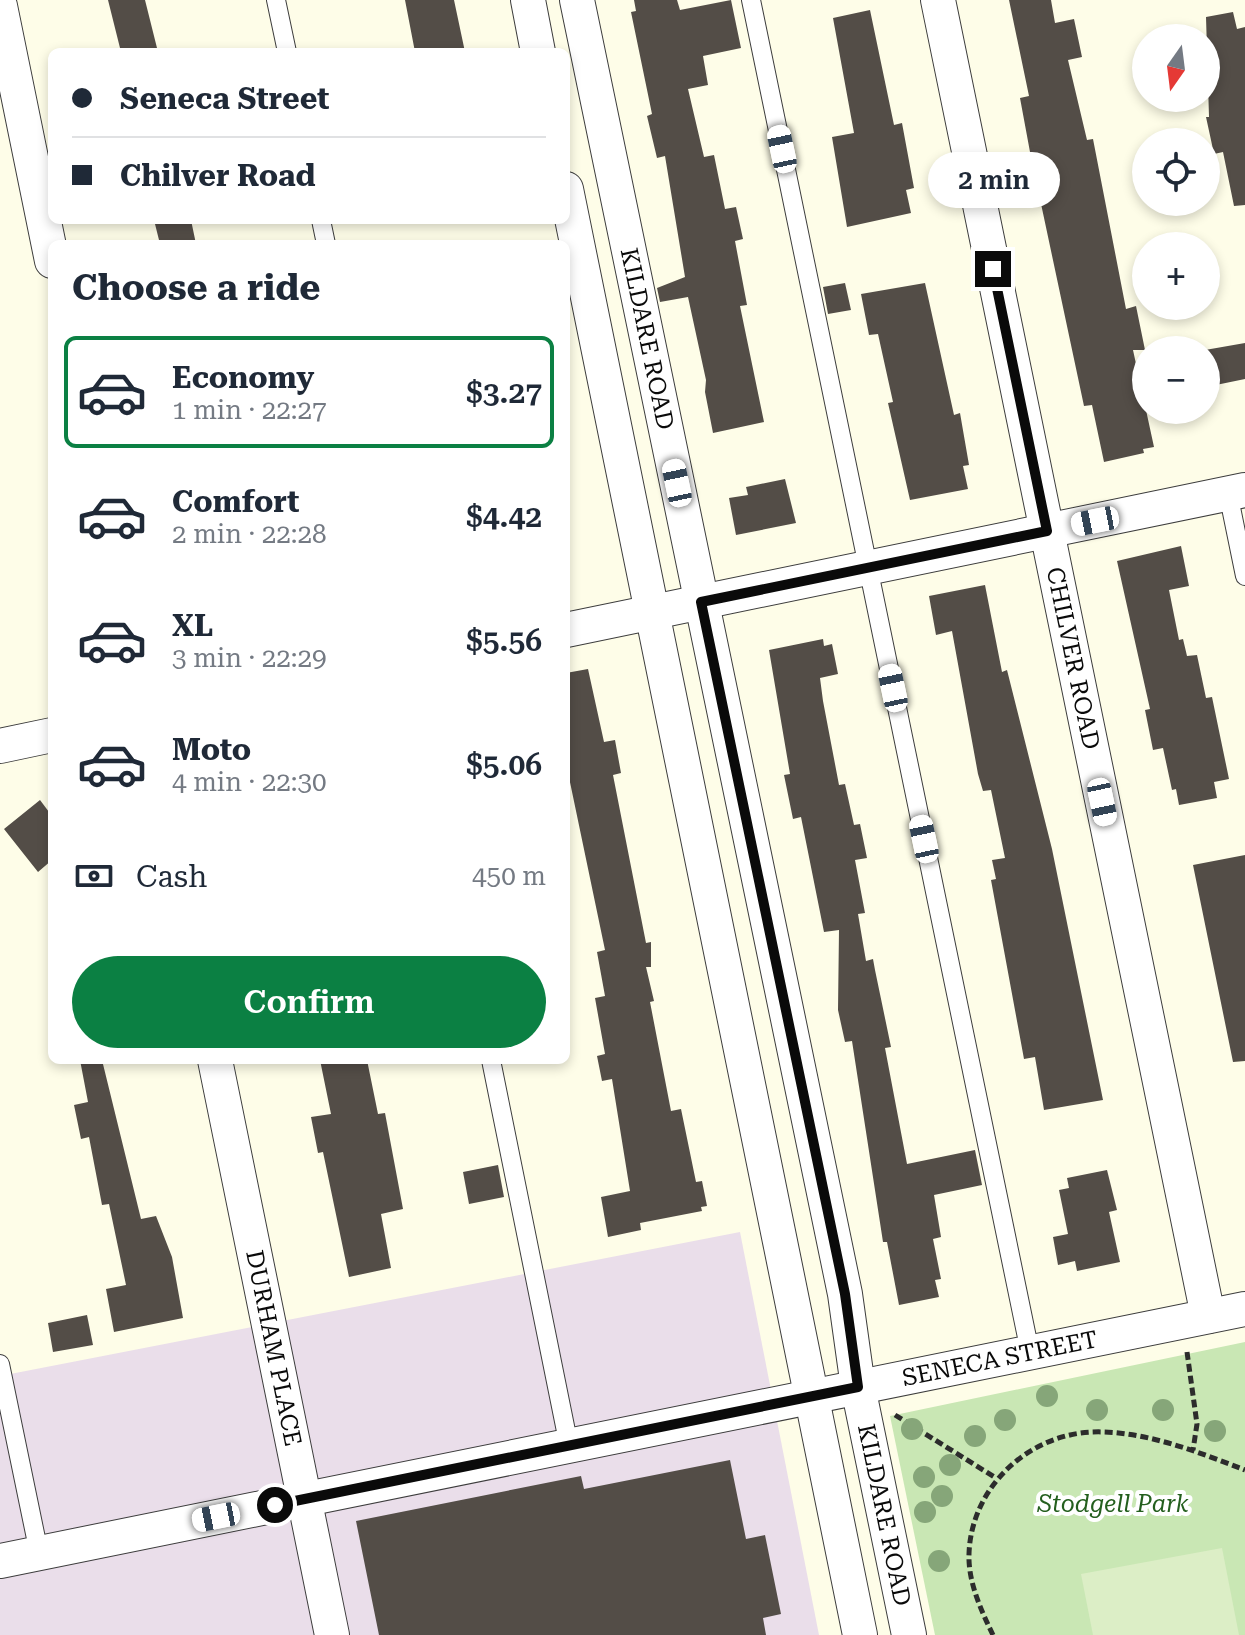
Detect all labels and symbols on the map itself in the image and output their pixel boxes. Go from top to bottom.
north arrow [1132,24,1220,112]
car [765,123,799,175]
callout: 2 min [927,153,1059,209]
street label: KILDARE ROAD [615,245,680,432]
route end [975,251,1011,287]
car [660,457,694,509]
car [1069,505,1121,537]
street label: CHILVER ROAD [1041,565,1105,752]
car [876,662,910,714]
car [1085,776,1119,828]
car [907,813,941,865]
street label: DURHAM PLACE [240,1248,307,1449]
street label: SENECA STREET [900,1325,1100,1392]
street label: KILDARE ROAD [852,1422,917,1608]
route start [257,1487,293,1523]
park label: Stodgell Park [1036,1490,1189,1518]
car [190,1501,242,1533]

